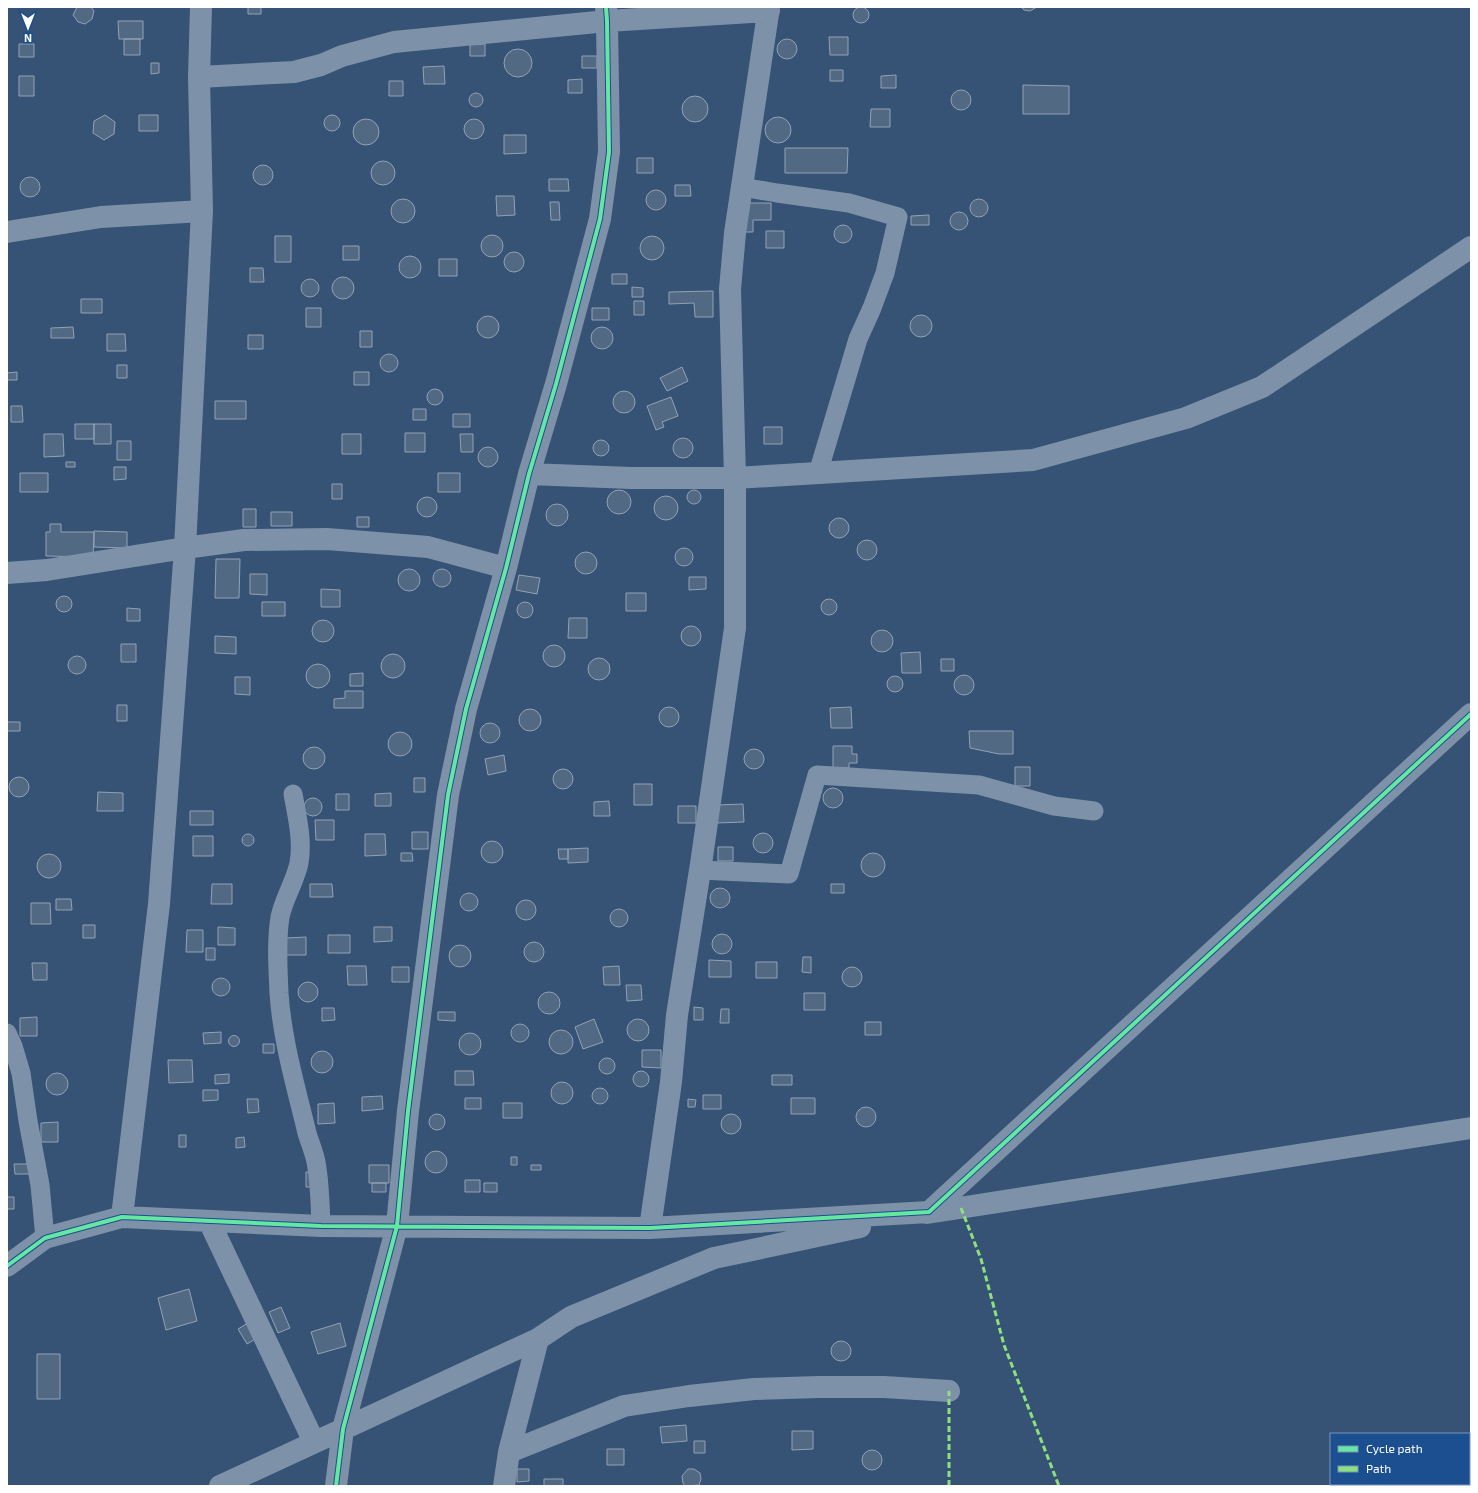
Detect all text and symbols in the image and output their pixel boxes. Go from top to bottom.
north arrow [8,8,48,48]
text: N [24,32,32,45]
legend [1330,1433,1470,1485]
text: Cycle path [1366,1441,1423,1455]
text: Path [1366,1461,1391,1475]

